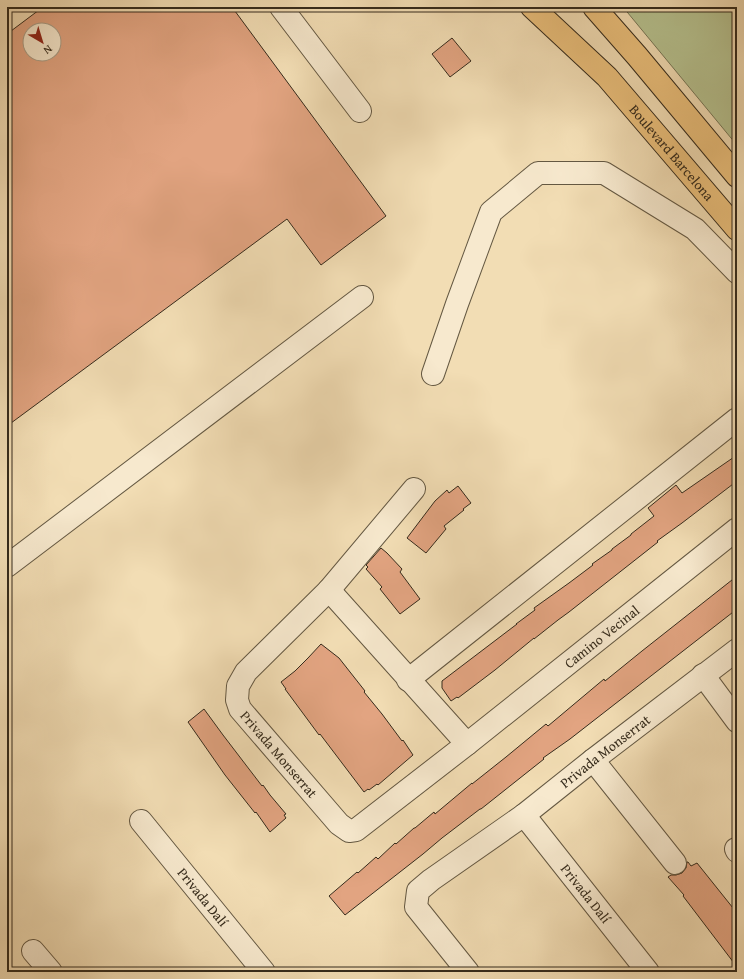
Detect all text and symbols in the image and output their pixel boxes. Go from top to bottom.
north arrow [22,22,62,62]
text: N [40,41,56,59]
street label: Boulevard Barcelona [625,100,719,205]
street label: Camino Vecinal [560,600,644,673]
street label: Privada Monserrat [236,706,322,802]
street label: Privada Monserrat [556,710,654,793]
street label: Privada Dalí [556,859,616,928]
street label: Privada Dalí [173,863,234,932]

